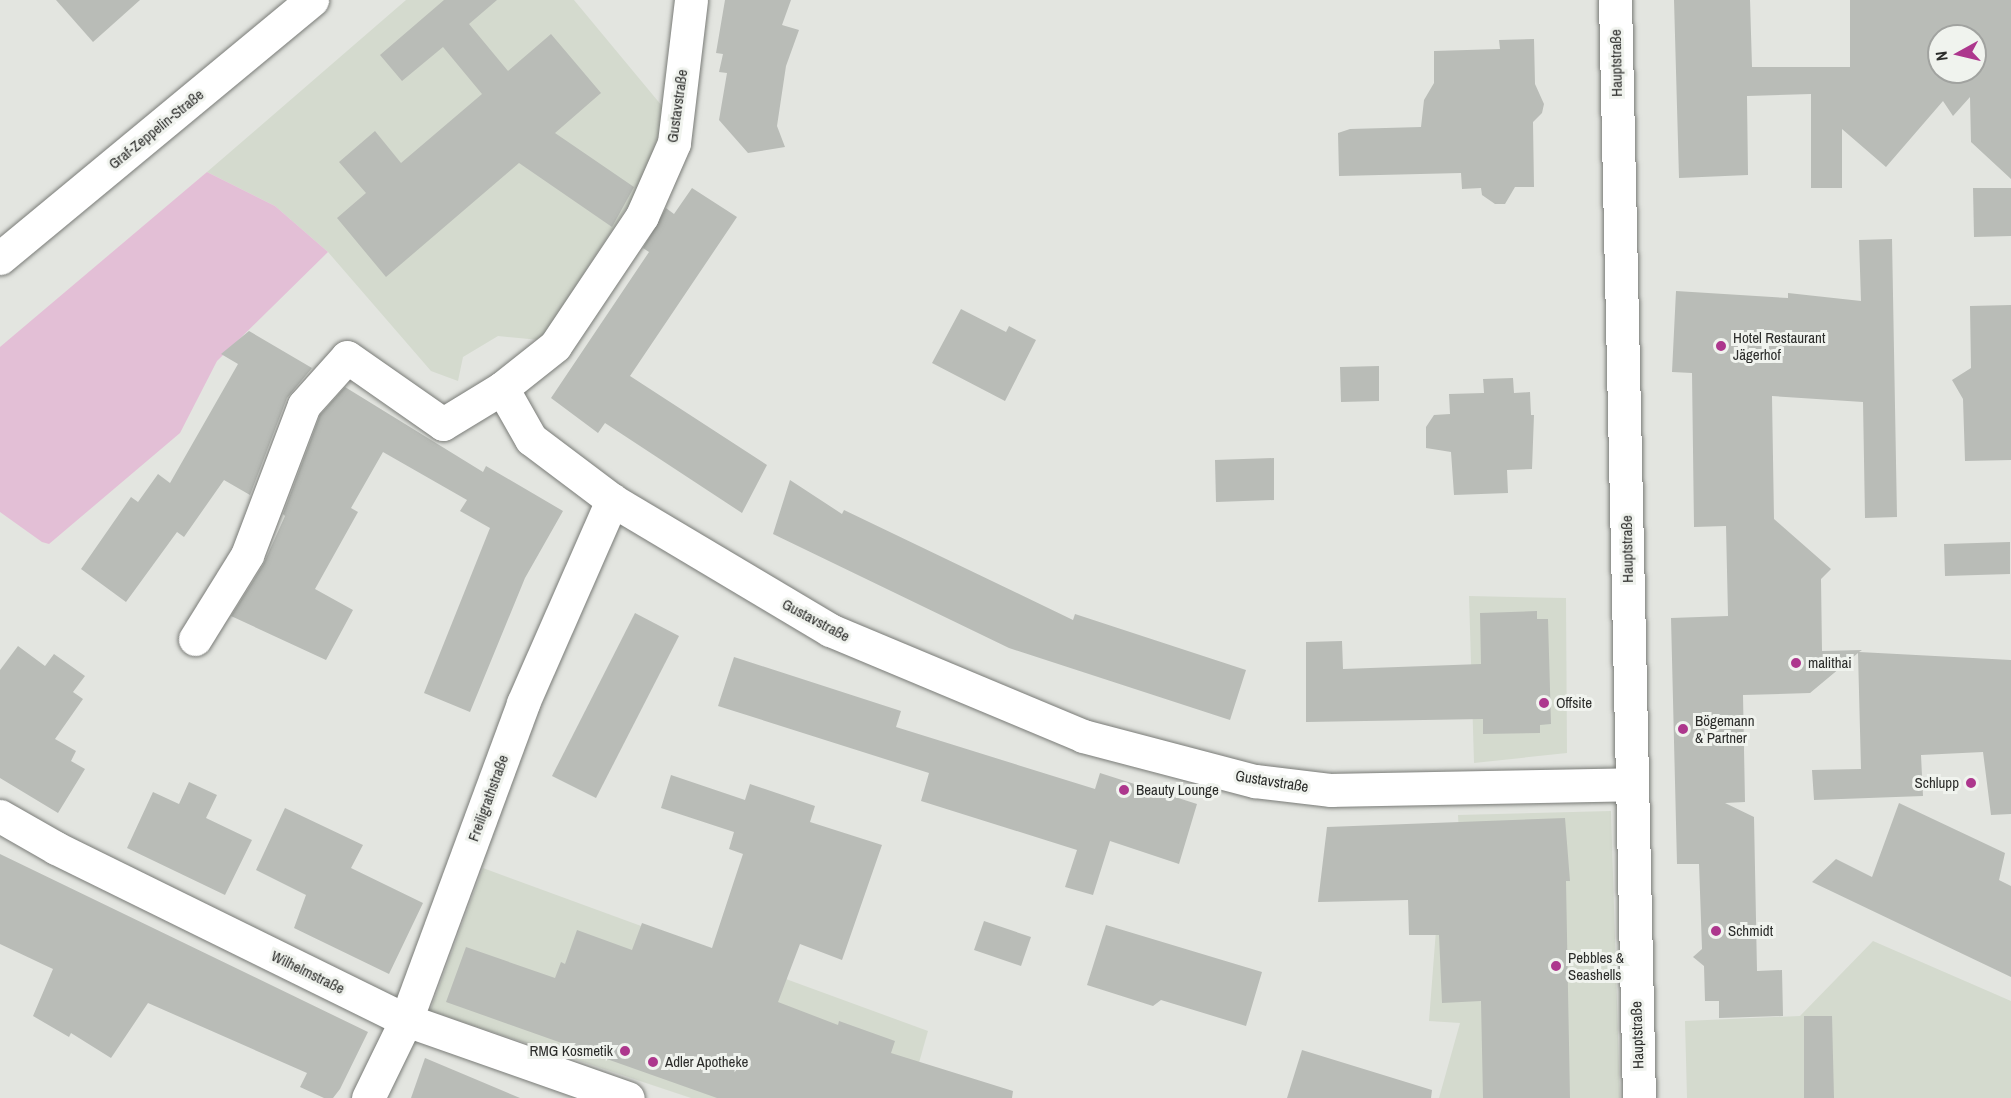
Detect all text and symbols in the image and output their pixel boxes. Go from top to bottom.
north arrow [1927,24,1987,84]
street label: Hauptstraße [1606,29,1626,97]
text: N [1930,50,1953,62]
street label: Gustavstraße [663,68,691,144]
street label: Graf-Zeppelin-Straße [105,85,207,173]
place label: Hotel Restaurant Jägerhof [1733,328,1825,363]
marker: Hotel Restaurant Jägerhof [1714,339,1728,353]
street label: Hauptstraße [1617,515,1637,583]
street label: Gustavstraße [779,595,853,645]
place label: malithai [1808,654,1852,672]
marker: malithai [1789,656,1803,670]
place label: Offsite [1556,694,1592,712]
marker: Offsite [1537,696,1551,710]
place label: Bögemann & Partner [1695,711,1754,746]
marker: Bögemann & Partner [1676,722,1690,736]
street label: Freiligrathstraße [464,752,512,844]
street label: Gustavstraße [1234,766,1310,796]
place label: Schlupp [1915,774,1959,792]
marker: Schlupp [1964,776,1978,790]
place label: Beauty Lounge [1136,781,1219,799]
marker: Beauty Lounge [1117,783,1131,797]
place label: Schmidt [1728,922,1773,940]
marker: Schmidt [1709,924,1723,938]
street label: Wilhelmstraße [268,947,348,997]
place label: Pebbles & Seashells [1568,948,1624,983]
marker: Pebbles & Seashells [1549,959,1563,973]
street label: Hauptstraße [1627,1001,1647,1069]
place label: RMG Kosmetik [530,1042,613,1060]
marker: RMG Kosmetik [618,1044,632,1058]
place label: Adler Apotheke [665,1053,749,1071]
marker: Adler Apotheke [646,1055,660,1069]

